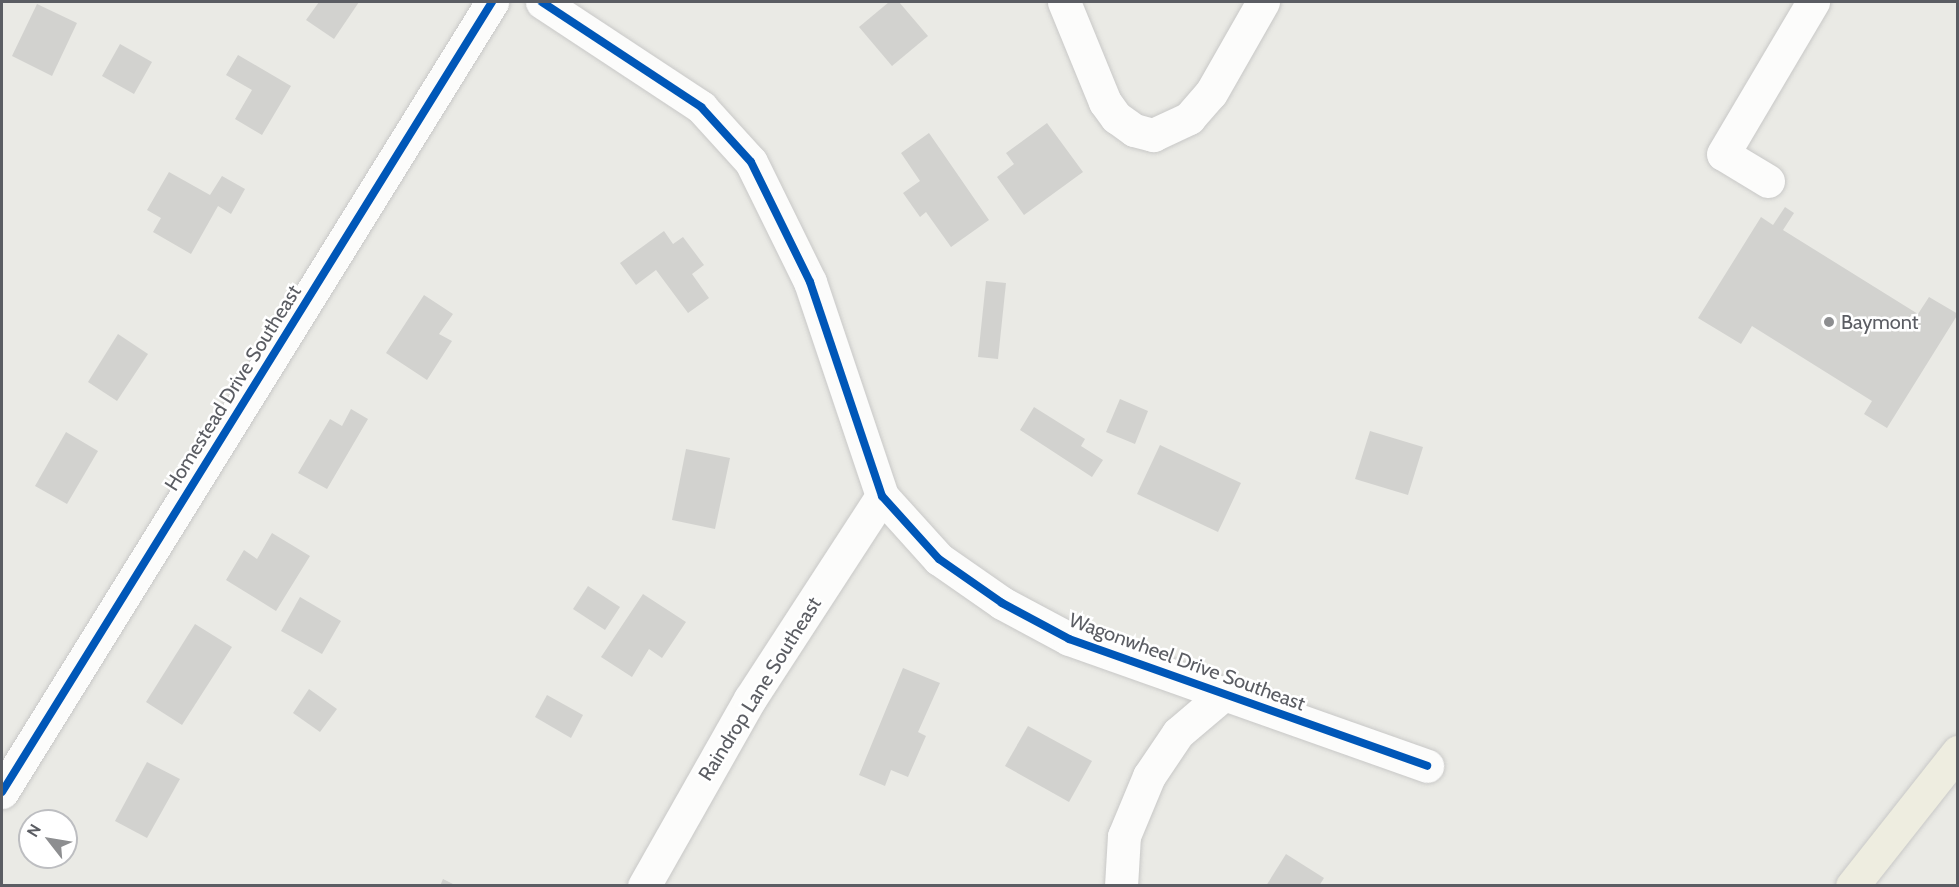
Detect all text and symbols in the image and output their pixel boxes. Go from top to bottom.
street label: Homestead Drive Southeast [160,281,306,495]
place label: Baymont [1841,310,1919,334]
marker: Baymont [1822,315,1836,329]
street label: Raindrop Lane Southeast [694,593,826,785]
street label: Wagonwheel Drive Southeast [1066,608,1308,716]
north arrow [18,809,78,869]
text: N [23,821,45,840]

